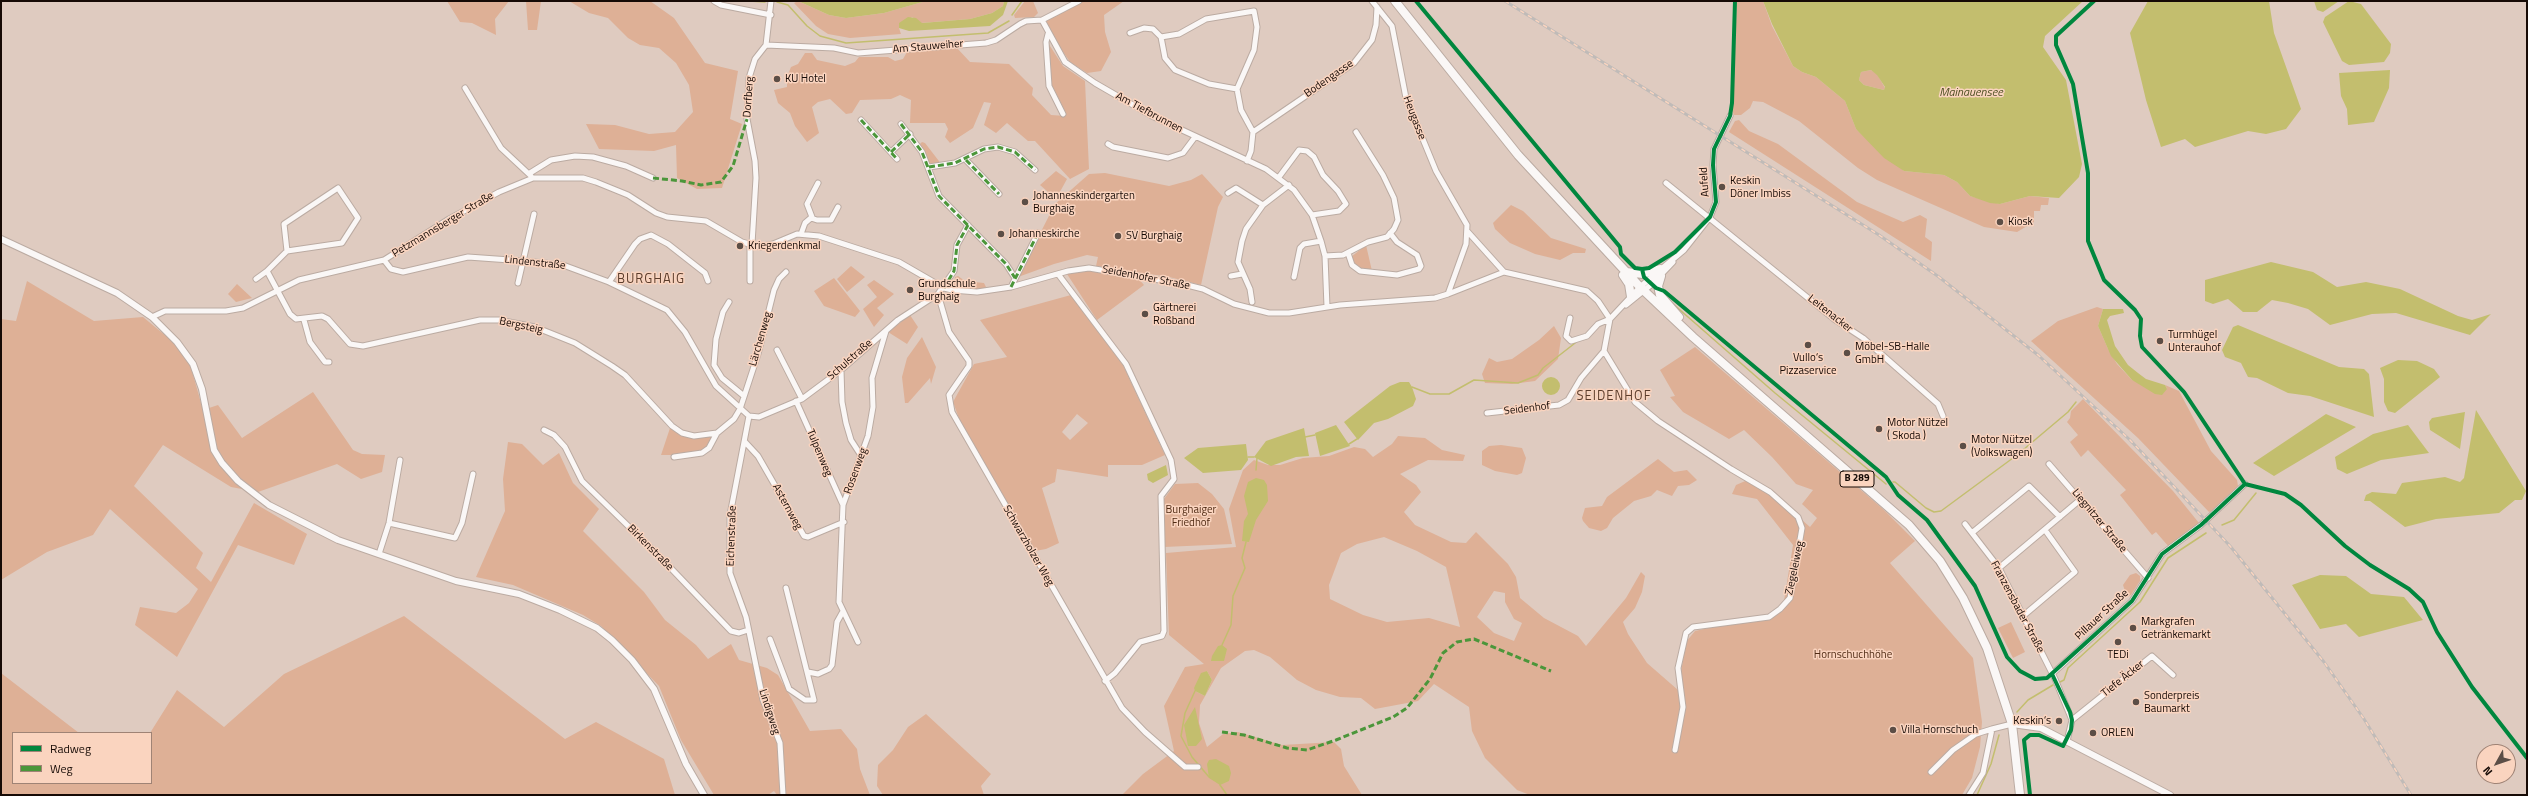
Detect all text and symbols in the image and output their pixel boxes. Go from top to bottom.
street label: Am Stauweiher [892,37,964,57]
street label: Bodengasse [1302,57,1356,101]
place label: KU Hotel [785,72,826,86]
marker: KU Hotel [772,74,782,84]
street label: Dorfberg [741,76,757,118]
water label: Mainauensee [1939,86,2003,100]
street label: Am Tiefbrunnen [1113,90,1185,136]
street label: Heugasse [1400,94,1428,142]
street label: Aufeld [1697,167,1713,197]
place label: Keskin Döner Imbiss [1730,174,1791,200]
marker: Keskin Döner Imbiss [1717,182,1727,192]
street label: Petzmannsberger Straße [390,189,496,261]
place label: Johanneskindergarten Burghaig [1033,189,1135,215]
marker: Johanneskindergarten Burghaig [1020,197,1030,207]
place label: Kiosk [2008,215,2033,229]
marker: Kiosk [1995,217,2005,227]
place label: Johanneskirche [1009,227,1079,241]
marker: Johanneskirche [996,229,1006,239]
place label: SV Burghaig [1126,229,1182,243]
marker: SV Burghaig [1113,231,1123,241]
place label: Kriegerdenkmal [748,239,821,253]
marker: Kriegerdenkmal [735,241,745,251]
street label: Lindenstraße [504,253,566,273]
street label: Seidenhofer Straße [1101,263,1191,293]
district label: BURGHAIG [617,272,685,288]
place label: Grundschule Burghaig [918,277,976,303]
marker: Grundschule Burghaig [905,285,915,295]
street label: Leitenacker [1805,292,1855,336]
place label: Gärtnerei Roßband [1153,301,1196,327]
marker: Gärtnerei Roßband [1140,309,1150,319]
street label: Lärchenweg [747,310,775,368]
street label: Bergsteig [498,315,544,337]
place label: Turmhügel Unterauhof [2168,328,2221,354]
marker: Turmhügel Unterauhof [2155,336,2165,346]
street label: Schulstraße [825,337,875,383]
marker: Vullo‘s Pizzaservice [1803,340,1813,350]
place label: Möbel-SB-Halle GmbH [1855,340,1930,366]
marker: Möbel-SB-Halle GmbH [1842,348,1852,358]
place label: Vullo‘s Pizzaservice [1780,351,1836,377]
district label: SEIDENHOF [1577,389,1651,405]
street label: Seidenhof [1503,400,1551,418]
place label: Motor Nützel ( Skoda ) [1887,416,1948,442]
marker: Motor Nützel ( Skoda ) [1874,424,1884,434]
street label: Tulpenweg [803,427,835,479]
place label: Motor Nützel (Volkswagen) [1971,433,2032,459]
marker: Motor Nützel (Volkswagen) [1958,441,1968,451]
street label: Rosenweg [841,446,871,496]
road number: B 289 [1840,471,1874,487]
street label: Asternweg [769,482,805,532]
street label: Liegnitzer Straße [2069,487,2129,555]
street label: Schwarzholzer Weg [1000,503,1056,589]
park label: Burghaiger Friedhof [1166,503,1216,529]
street label: Eichenstraße [724,505,740,567]
street label: Birkenstraße [624,522,676,574]
street label: Ziegeleiweg [1783,540,1807,596]
street label: Franzensbader Straße [1987,559,2047,655]
street label: Pillauer Straße [2073,587,2131,643]
place label: Markgrafen Getränkemarkt [2141,615,2211,641]
marker: Markgrafen Getränkemarkt [2128,623,2138,633]
marker: TEDi [2113,637,2123,647]
park label: Hornschuchhöhe [1814,648,1892,662]
place label: TEDi [2107,648,2129,662]
street label: Tiefe Äcker [2099,658,2147,700]
street label: Lindigweg [755,688,783,736]
place label: Sonderpreis Baumarkt [2144,689,2199,715]
marker: Sonderpreis Baumarkt [2131,697,2141,707]
place label: Keskin‘s [2013,714,2051,728]
marker: Keskin‘s [2054,716,2064,726]
place label: Villa Hornschuch [1901,723,1978,737]
marker: Villa Hornschuch [1888,725,1898,735]
place label: ORLEN [2101,726,2134,740]
marker: ORLEN [2088,728,2098,738]
legend [12,732,152,784]
text: Radweg [50,739,91,758]
north arrow [2476,744,2516,784]
text: Weg [50,759,73,778]
text: N [2479,763,2496,779]

